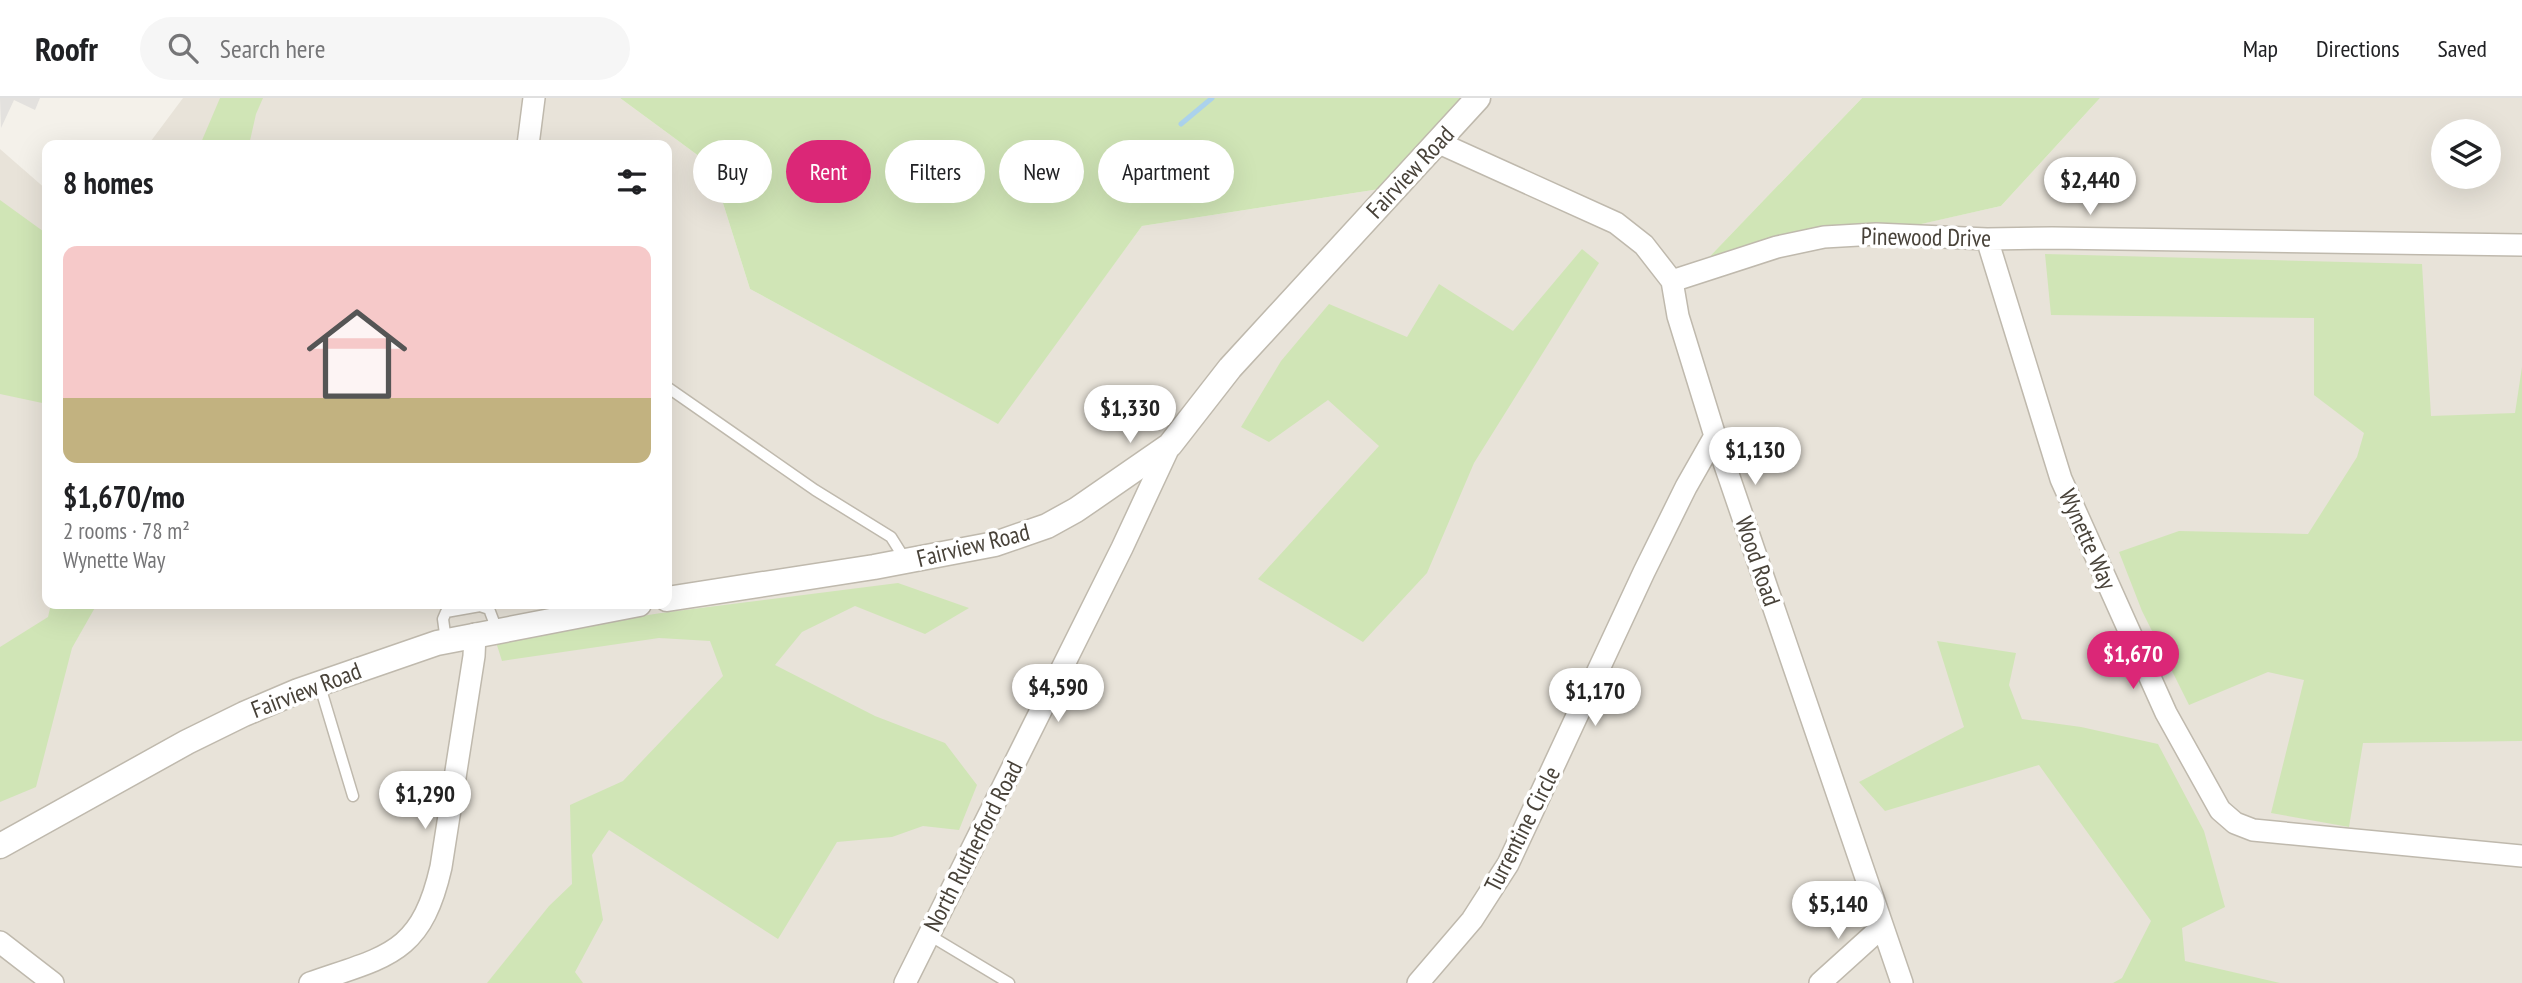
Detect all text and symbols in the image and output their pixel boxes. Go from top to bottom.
search box [140,17,630,80]
text: Roofr [35,27,98,70]
icon: search [164,29,202,67]
text: Search here [220,32,325,65]
text: Map [2243,33,2278,64]
text: Directions [2316,33,2400,64]
text: Saved [2438,33,2487,64]
street label: Fairview Road [1359,119,1461,225]
map controls [2431,119,2501,189]
button: layers [2431,119,2501,189]
chip: Buy [693,140,772,203]
chip: Rent [786,140,871,203]
chip: Filters [885,140,985,203]
chip: New [999,140,1084,203]
chip: Apartment [1098,140,1234,203]
pin: $2,440 [2033,158,2147,217]
text: 8 homes [63,163,154,202]
icon: filters [613,163,651,201]
text: $2,440 [2060,165,2120,194]
street label: Pinewood Drive [1861,220,1991,254]
icon: home [294,291,420,417]
pin: $1,330 [1073,386,1187,445]
text: $1,330 [1100,393,1160,422]
pin: $1,130 [1698,428,1812,487]
text: $1,130 [1725,435,1785,464]
text: $1,670/mo [63,477,185,516]
street label: Wynette Way [2052,484,2124,594]
street label: Wood Road [1728,512,1788,610]
text: 2 rooms · 78 m² [63,516,190,545]
street label: Fairview Road [913,516,1033,574]
text: Wynette Way [63,545,165,574]
pin: $1,670 [2076,632,2190,691]
text: $1,670 [2103,639,2163,668]
street label: Fairview Road [247,655,365,725]
pin: $4,590 [1001,664,1115,724]
pin: $1,170 [1538,668,1652,728]
text: $4,590 [1028,672,1088,701]
text: $1,170 [1565,676,1625,705]
street label: North Rutherford Road [917,755,1029,937]
street label: Turrentine Circle [1477,761,1567,897]
pin: $1,290 [368,772,482,831]
text: $1,290 [395,779,455,808]
pin: $5,140 [1781,882,1895,941]
text: $5,140 [1808,889,1868,918]

